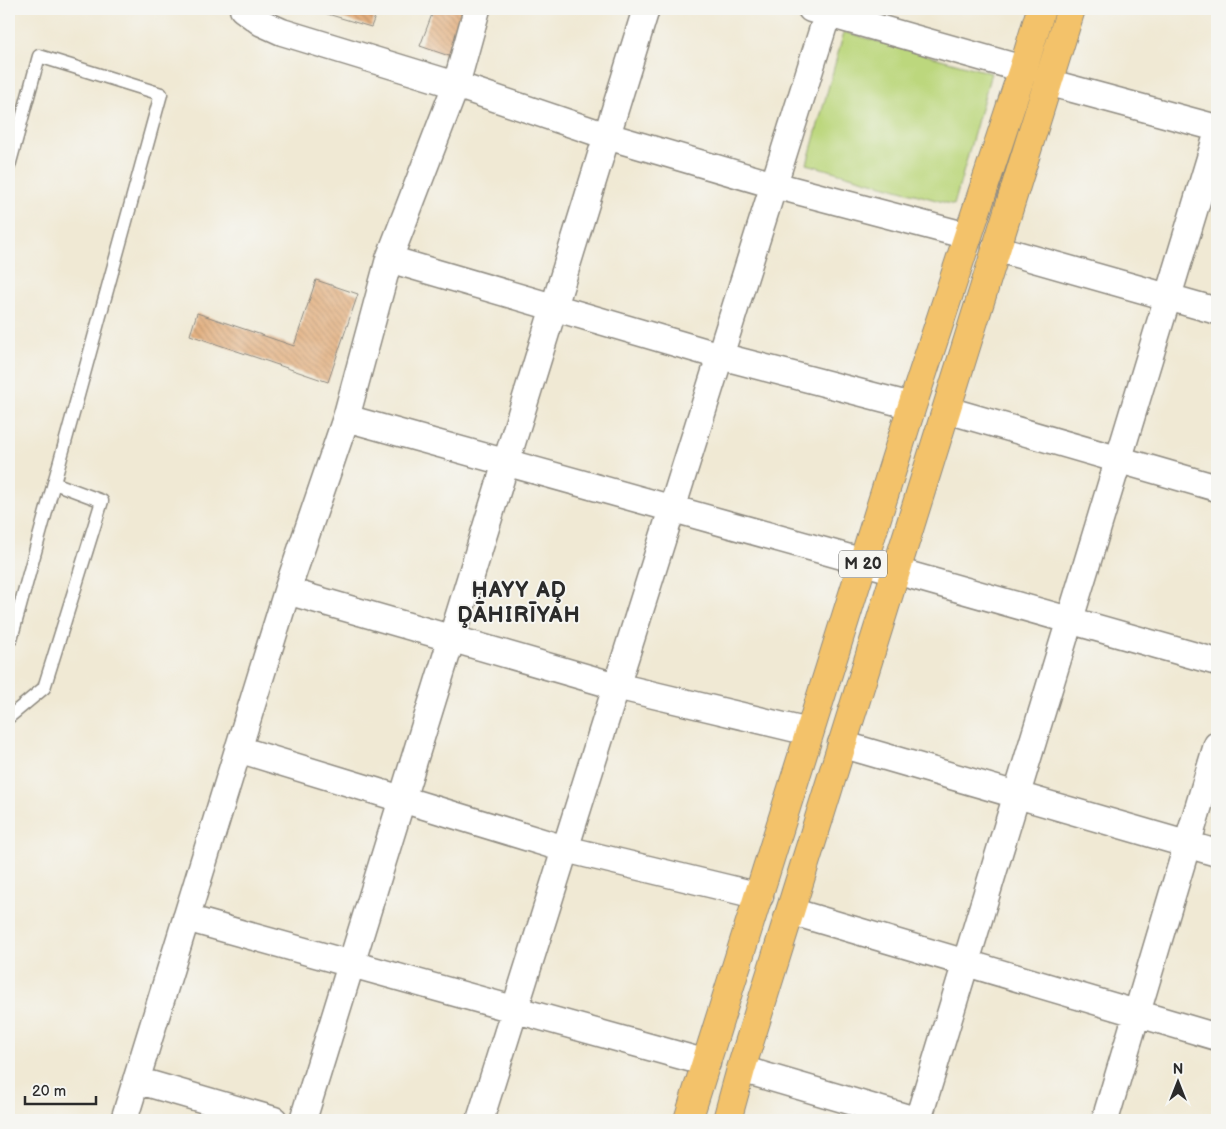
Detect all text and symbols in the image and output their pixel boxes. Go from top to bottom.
road number: M 20 [839,550,887,578]
district label: ḨAYY AḐ ḐĀHIRĪYAH [457,577,581,629]
north arrow [1154,1056,1204,1106]
text: N [1173,1061,1183,1078]
scale bar [25,1074,96,1106]
text: 20 m [32,1082,66,1101]

